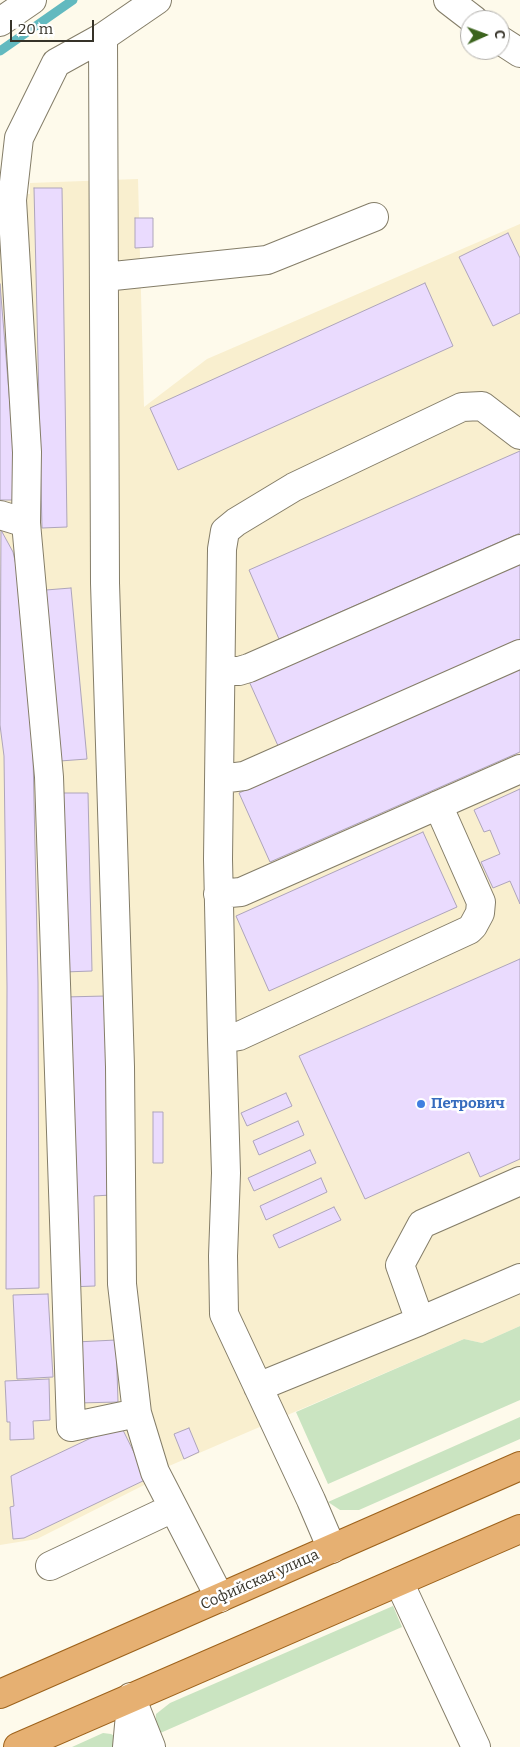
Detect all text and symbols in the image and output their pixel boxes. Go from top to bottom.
scale bar [12,10,96,42]
north arrow [460,10,510,60]
text: 20 m [18,20,53,38]
text: С [491,30,508,39]
place label: Петрович [431,1095,505,1113]
marker: Петрович [415,1098,427,1110]
street label: Софийская улица [198,1546,322,1614]

